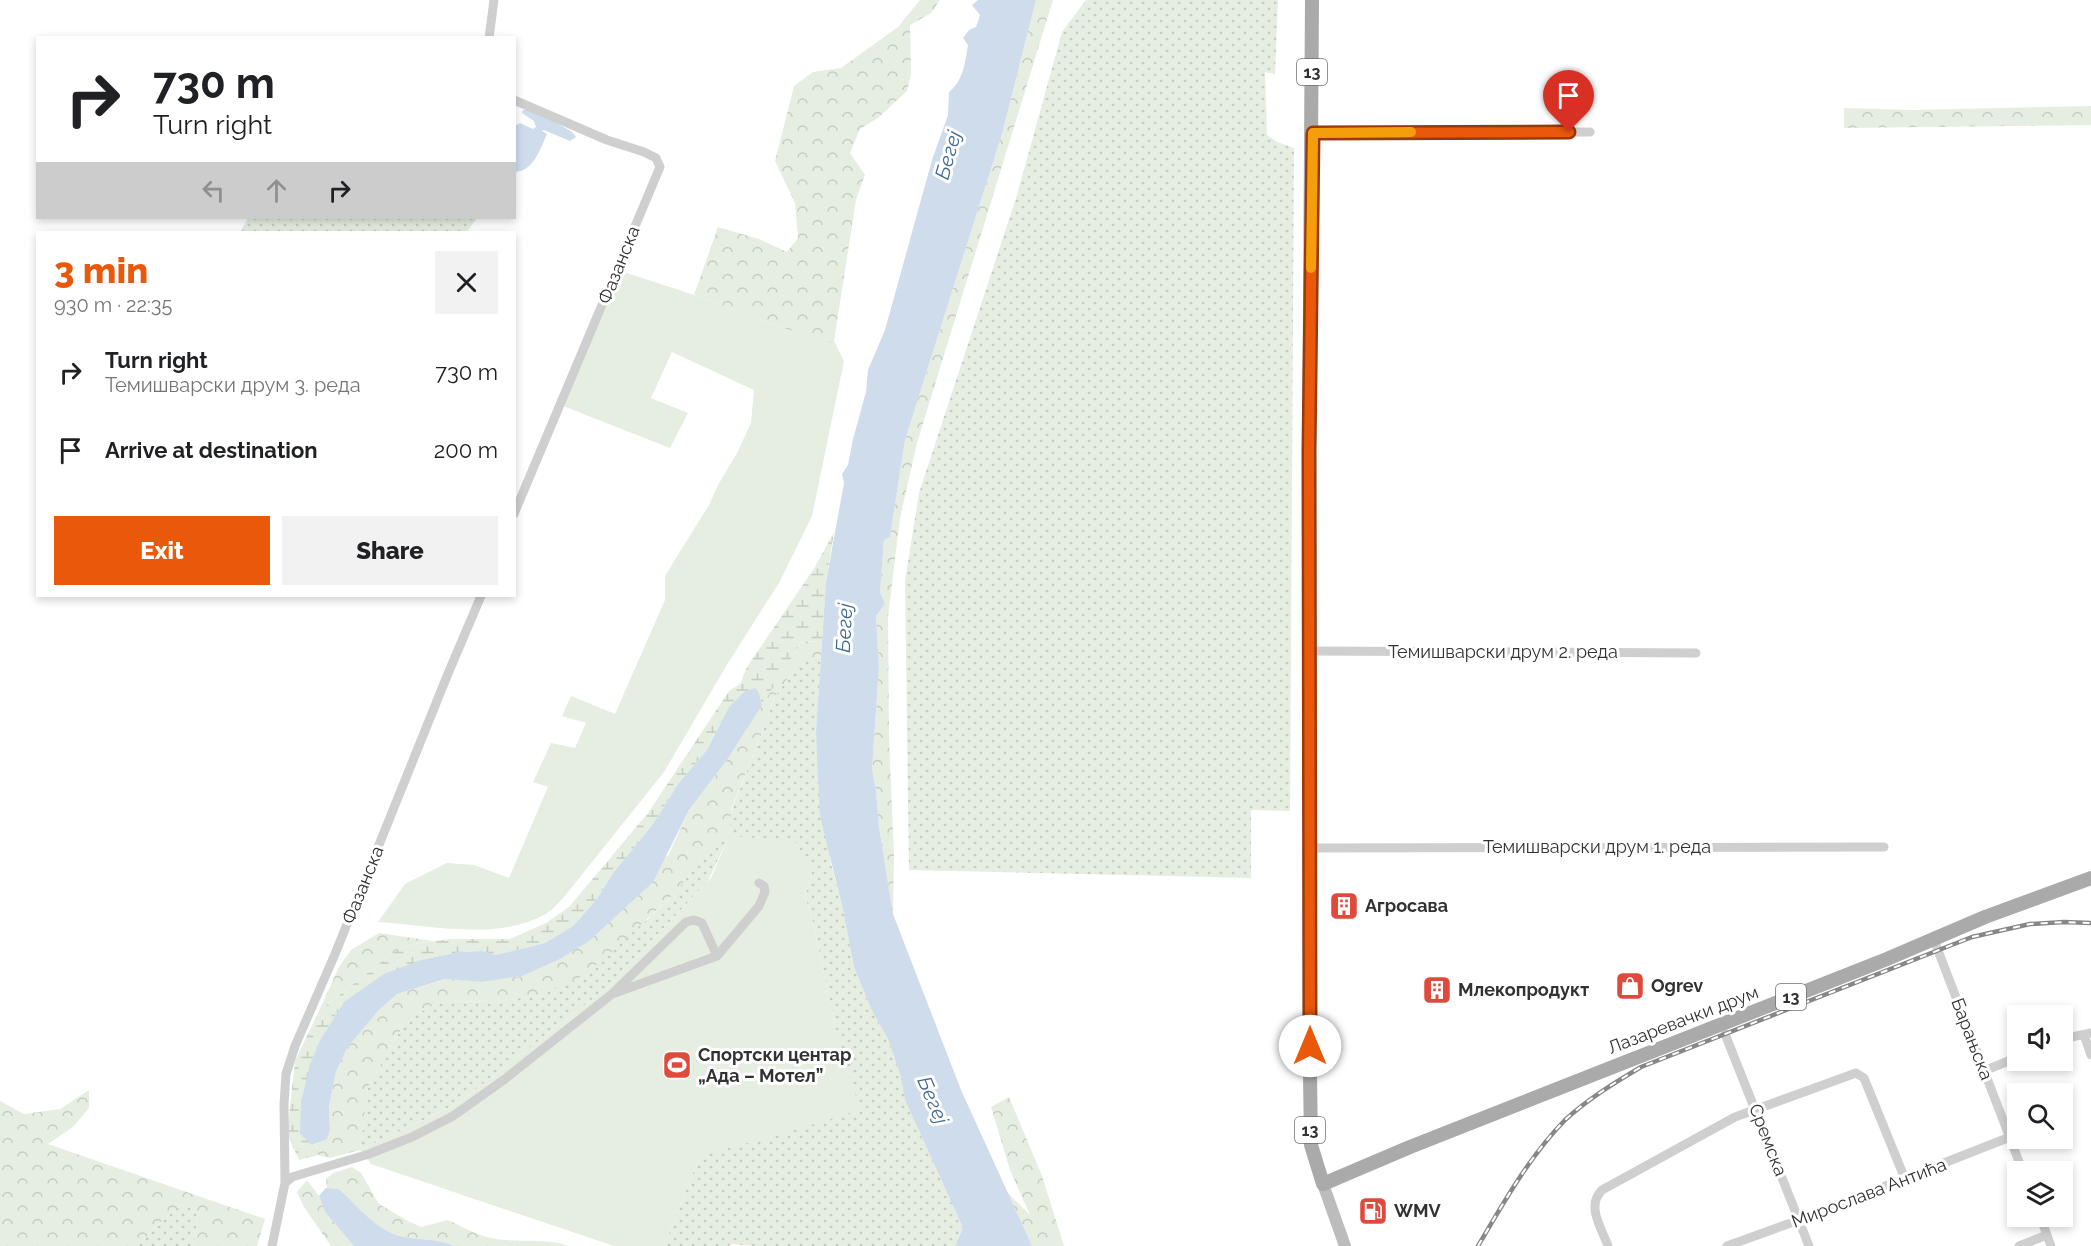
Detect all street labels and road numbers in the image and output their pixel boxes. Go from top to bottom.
road number: 13 [1297,59,1327,85]
street label: Фазанска [593,223,644,307]
street label: Темишварски друм 2. реда [1388,641,1618,662]
street label: Темишварски друм 1. реда [1483,836,1711,857]
street label: Фазанска [337,843,388,927]
street label: Лазаревачки друм [1605,981,1761,1058]
road number: 13 [1776,984,1806,1010]
street label: Барањска [1947,995,1998,1083]
street label: Сремска [1745,1101,1792,1179]
road number: 13 [1295,1117,1325,1143]
street label: Мирослава Антића [1789,1153,1949,1232]

